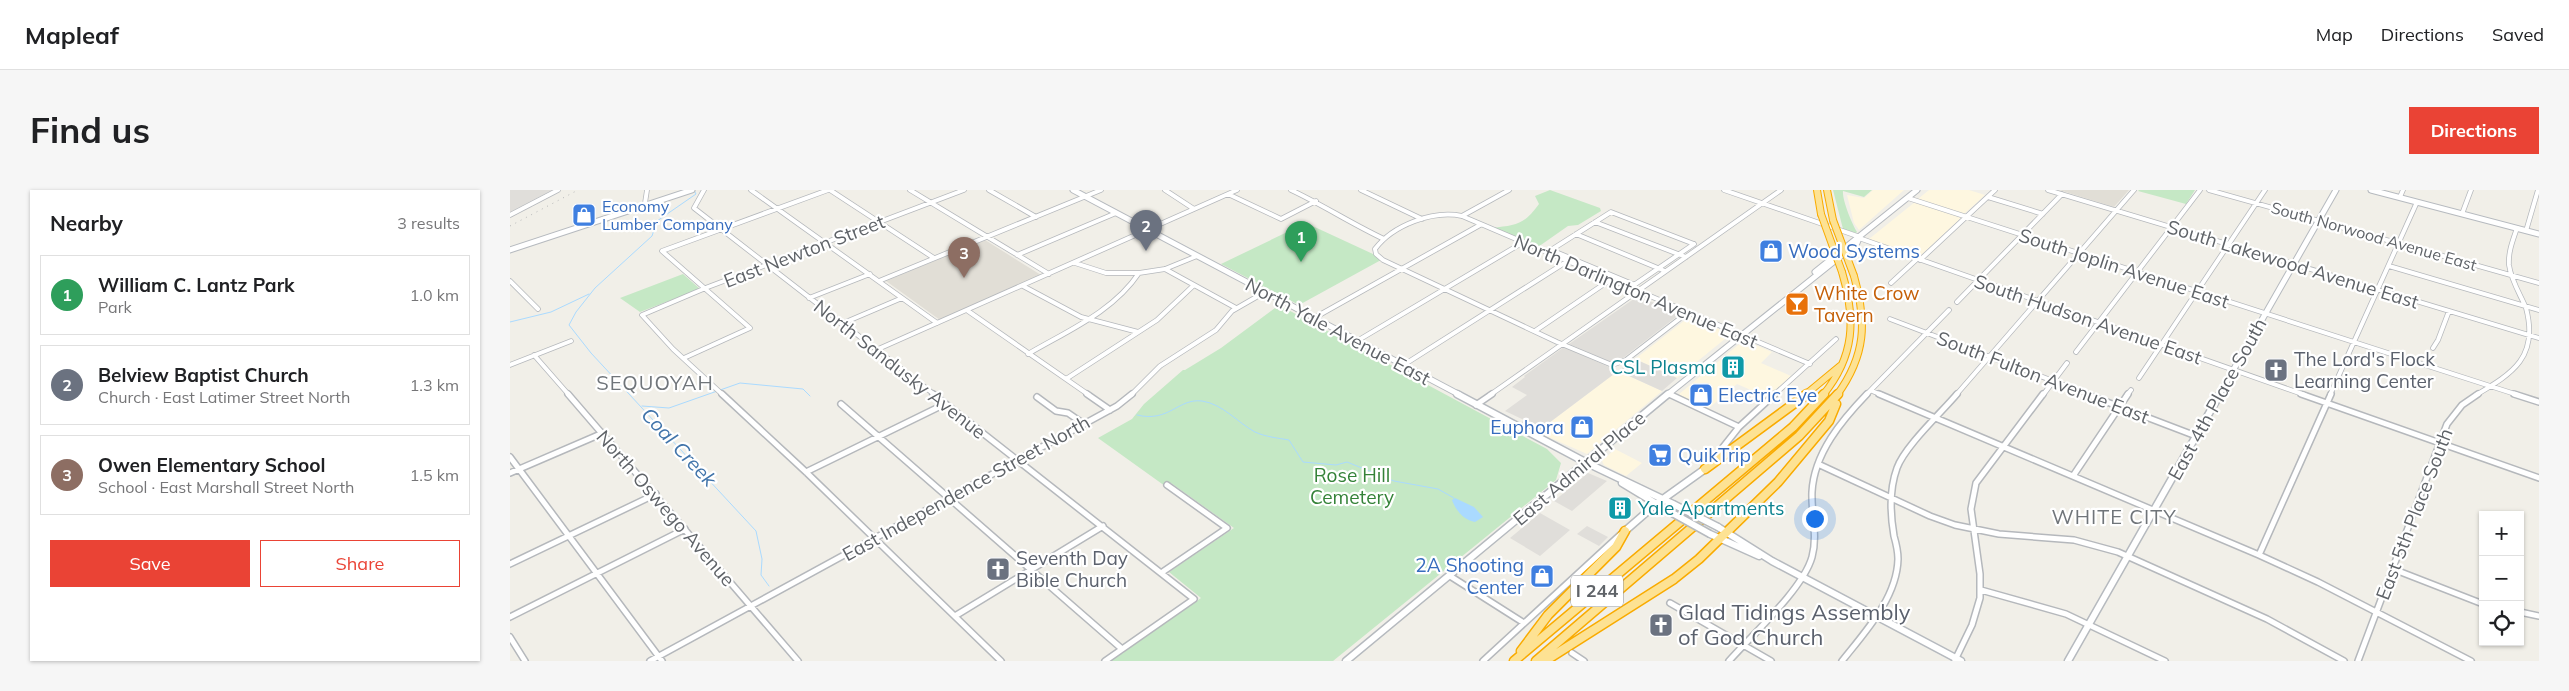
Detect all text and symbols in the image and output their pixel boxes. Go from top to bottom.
text: Mapleaf [25,20,119,50]
text: Map [2316,23,2353,46]
text: Directions [2381,23,2464,46]
text: Saved [2492,23,2544,46]
button: Directions [2409,107,2539,154]
text: Find us [30,108,150,152]
place label: Economy Lumber Company [602,196,733,234]
street label: South Norwood Avenue East [2269,197,2479,275]
shop icon: Economy Lumber Company [571,202,597,228]
street label: East Newton Street [720,209,888,293]
text: Nearby [50,210,123,236]
pin: 2 [1130,210,1162,251]
text: 3 results [397,213,460,233]
street label: South Lakewood Avenue East [2164,214,2422,314]
pin: 1 [1285,221,1317,262]
street label: South Joplin Avenue East [2016,223,2232,313]
street label: North Darlington Avenue East [1511,229,1762,353]
pin: 3 [948,237,980,278]
shop icon: Wood Systems [1758,238,1784,264]
place label: Wood Systems [1788,239,1920,263]
street label: South Hudson Avenue East [1971,269,2205,369]
street label: North Yale Avenue East [1241,272,1435,390]
text: William C. Lantz Park [98,273,295,297]
place label: White Crow Tavern [1814,281,1920,327]
text: 1 [62,285,72,305]
text: 1.0 km [410,285,459,305]
bar icon: White Crow Tavern [1784,291,1810,317]
street label: North Sandusky Avenue [809,294,991,444]
text: Park [98,297,132,317]
street label: East 4th Place South [2162,314,2272,484]
street label: South Fulton Avenue East [1933,325,2153,429]
place label: The Lord's Flock Learning Center [2294,347,2435,393]
building icon: CSL Plasma [1720,354,1746,380]
place label: CSL Plasma [1610,355,1716,379]
church icon: The Lord's Flock Learning Center [2263,357,2289,383]
text: Belview Baptist Church [98,363,309,387]
district label: SEQUOYAH [596,370,714,395]
text: 2 [62,375,72,395]
text: 1.3 km [410,375,459,395]
shop icon: Electric Eye [1688,382,1714,408]
place label: Electric Eye [1718,383,1817,407]
text: Church · East Latimer Street North [98,387,350,407]
water label: Coal Creek [636,402,723,492]
street label: East Admiral Place [1508,406,1650,530]
street label: East Independence Street North [838,410,1094,566]
shop icon: Euphora [1569,414,1595,440]
place label: Euphora [1490,415,1564,439]
street label: North Oswego Avenue [592,425,740,591]
street label: East 5th Place South [2370,425,2458,603]
supermarket icon: QuikTrip [1647,442,1673,468]
place label: QuikTrip [1678,443,1751,467]
text: Owen Elementary School [98,453,326,477]
park label: Rose Hill Cemetery [1310,463,1394,509]
text: 3 [62,465,72,485]
text: 1.5 km [410,465,459,485]
text: School · East Marshall Street North [98,477,354,497]
building icon: Yale Apartments [1607,495,1633,521]
place label: Yale Apartments [1637,496,1784,520]
district label: WHITE CITY [2051,504,2177,529]
your location [1802,506,1828,532]
map controls [2479,511,2524,646]
button: + [2479,511,2524,556]
button: Save [50,540,250,587]
button: Share [260,540,460,587]
place label: Seventh Day Bible Church [1016,546,1128,592]
place label: 2A Shooting Center [1415,553,1524,599]
church icon: Seventh Day Bible Church [985,556,1011,582]
button: − [2479,556,2524,601]
shop icon: 2A Shooting Center [1529,563,1555,589]
road number: I 244 [1571,576,1623,606]
place label: Glad Tidings Assembly of God Church [1678,598,1911,651]
button: locate [2479,601,2524,646]
church icon: Glad Tidings Assembly of God Church [1648,612,1674,638]

